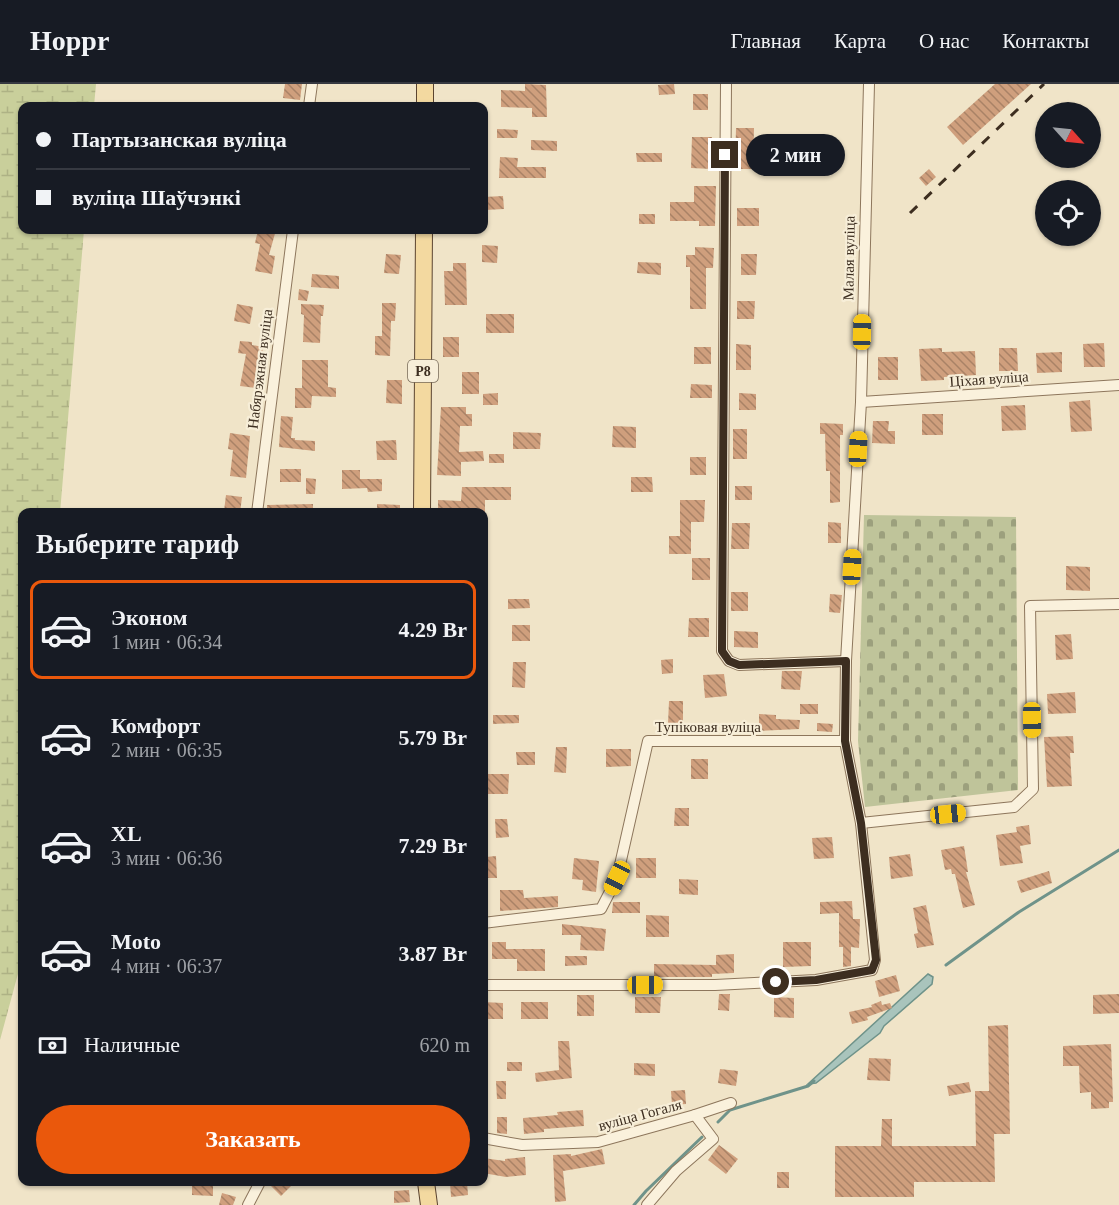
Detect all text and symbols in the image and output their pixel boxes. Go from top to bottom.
text: Hoppr [30,25,109,56]
text: Главная [731,29,801,53]
text: Карта [834,29,886,53]
text: О нас [919,29,969,53]
text: Контакты [1002,29,1089,53]
north arrow [1035,102,1101,168]
map controls [1035,102,1101,246]
text: Партызанская вуліца [72,127,287,152]
callout: 2 мин [746,134,845,176]
route end [711,141,738,168]
text: 2 мин [770,144,821,166]
button: locate [1035,180,1101,246]
text: вуліца Шаўчэнкі [72,185,241,210]
street label: Малая вуліца [840,215,858,300]
street label: Набярэжная вуліца [245,308,275,430]
car [853,314,871,350]
road number: Р8 [408,360,438,382]
street label: Ціхая вуліца [949,368,1029,390]
car [848,431,868,467]
text: Выберите тариф [36,529,239,559]
car [842,549,862,585]
icon: car [39,603,93,657]
text: Эконом [111,605,188,630]
text: 4.29 Br [399,617,467,642]
text: 1 мин · 06:34 [111,631,222,653]
car [1023,702,1041,738]
icon: car [39,711,93,765]
text: Комфорт [111,713,200,738]
street label: Тупіковая вуліца [655,719,761,735]
text: 5.79 Br [399,725,467,750]
text: 2 мин · 06:35 [111,739,222,761]
car [929,803,967,825]
icon: car [39,819,93,873]
text: XL [111,821,142,846]
text: 7.29 Br [399,833,467,858]
text: 3 мин · 06:36 [111,847,222,869]
car [601,858,633,898]
icon: car [39,927,93,981]
text: Moto [111,929,161,954]
text: 3.87 Br [399,941,467,966]
text: 4 мин · 06:37 [111,955,222,977]
route start [762,968,789,995]
car [627,976,663,994]
icon: cash [36,1029,69,1062]
text: Наличные [84,1032,180,1057]
text: 620 m [419,1034,470,1056]
street label: вуліца Гогаля [597,1096,684,1134]
button: Заказать [36,1105,470,1174]

